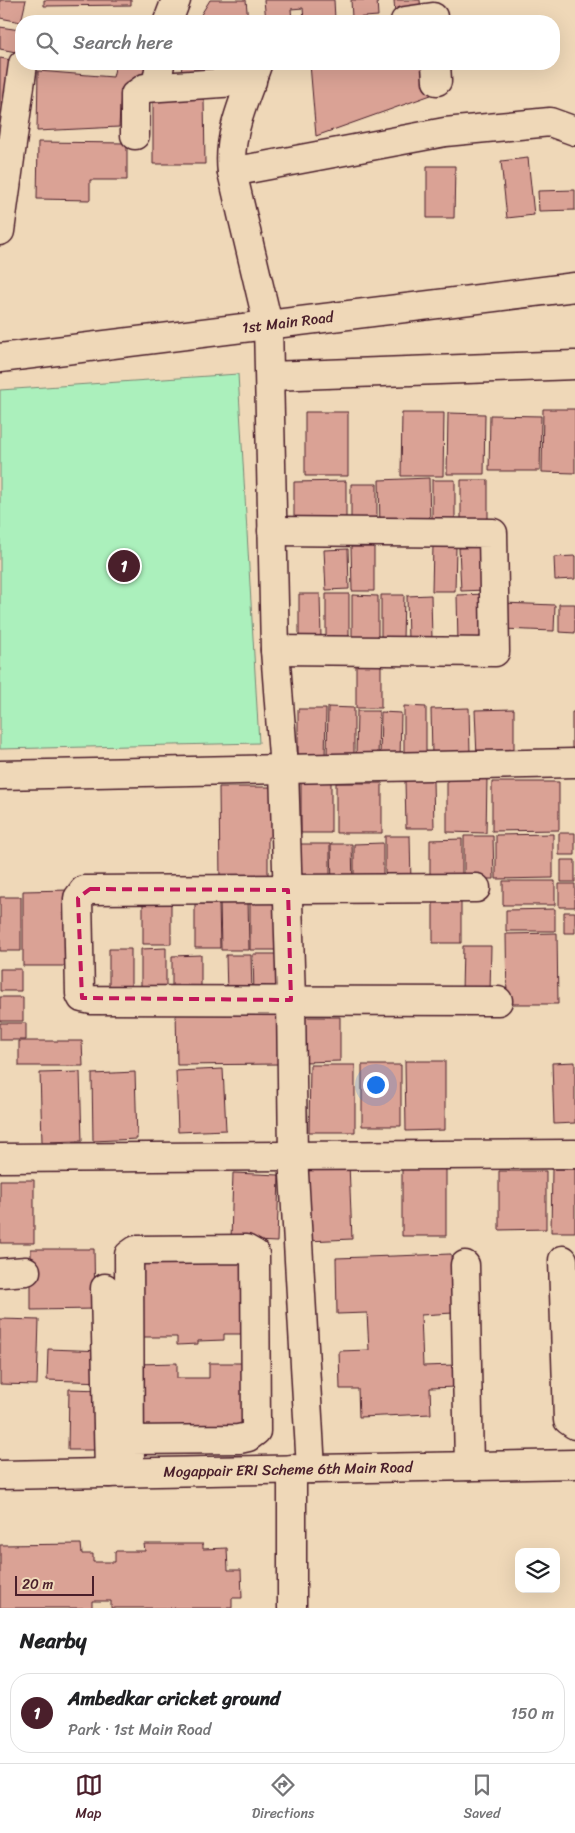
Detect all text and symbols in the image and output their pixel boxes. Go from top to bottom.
search box [15,15,560,70]
text: Search here [73,26,173,59]
icon: search [33,29,61,57]
street label: 1st Main Road [241,304,336,341]
pin: 1 [108,547,140,585]
your location [363,1072,389,1098]
street label: Mogappair ERI Scheme 6th Main Road [163,1454,414,1485]
map controls [515,1548,560,1593]
button: layers [515,1548,560,1593]
text: 20 m [22,1572,53,1597]
scale bar [15,1573,94,1596]
text: Nearby [20,1622,86,1660]
text: Ambedkar cricket ground [68,1682,280,1715]
text: 1 [34,1699,40,1728]
text: 150 m [511,1699,554,1728]
text: Park · 1st Main Road [68,1715,211,1744]
tab: Map [75,1771,103,1826]
tab: Directions [252,1771,314,1826]
tab: Saved [464,1771,500,1826]

